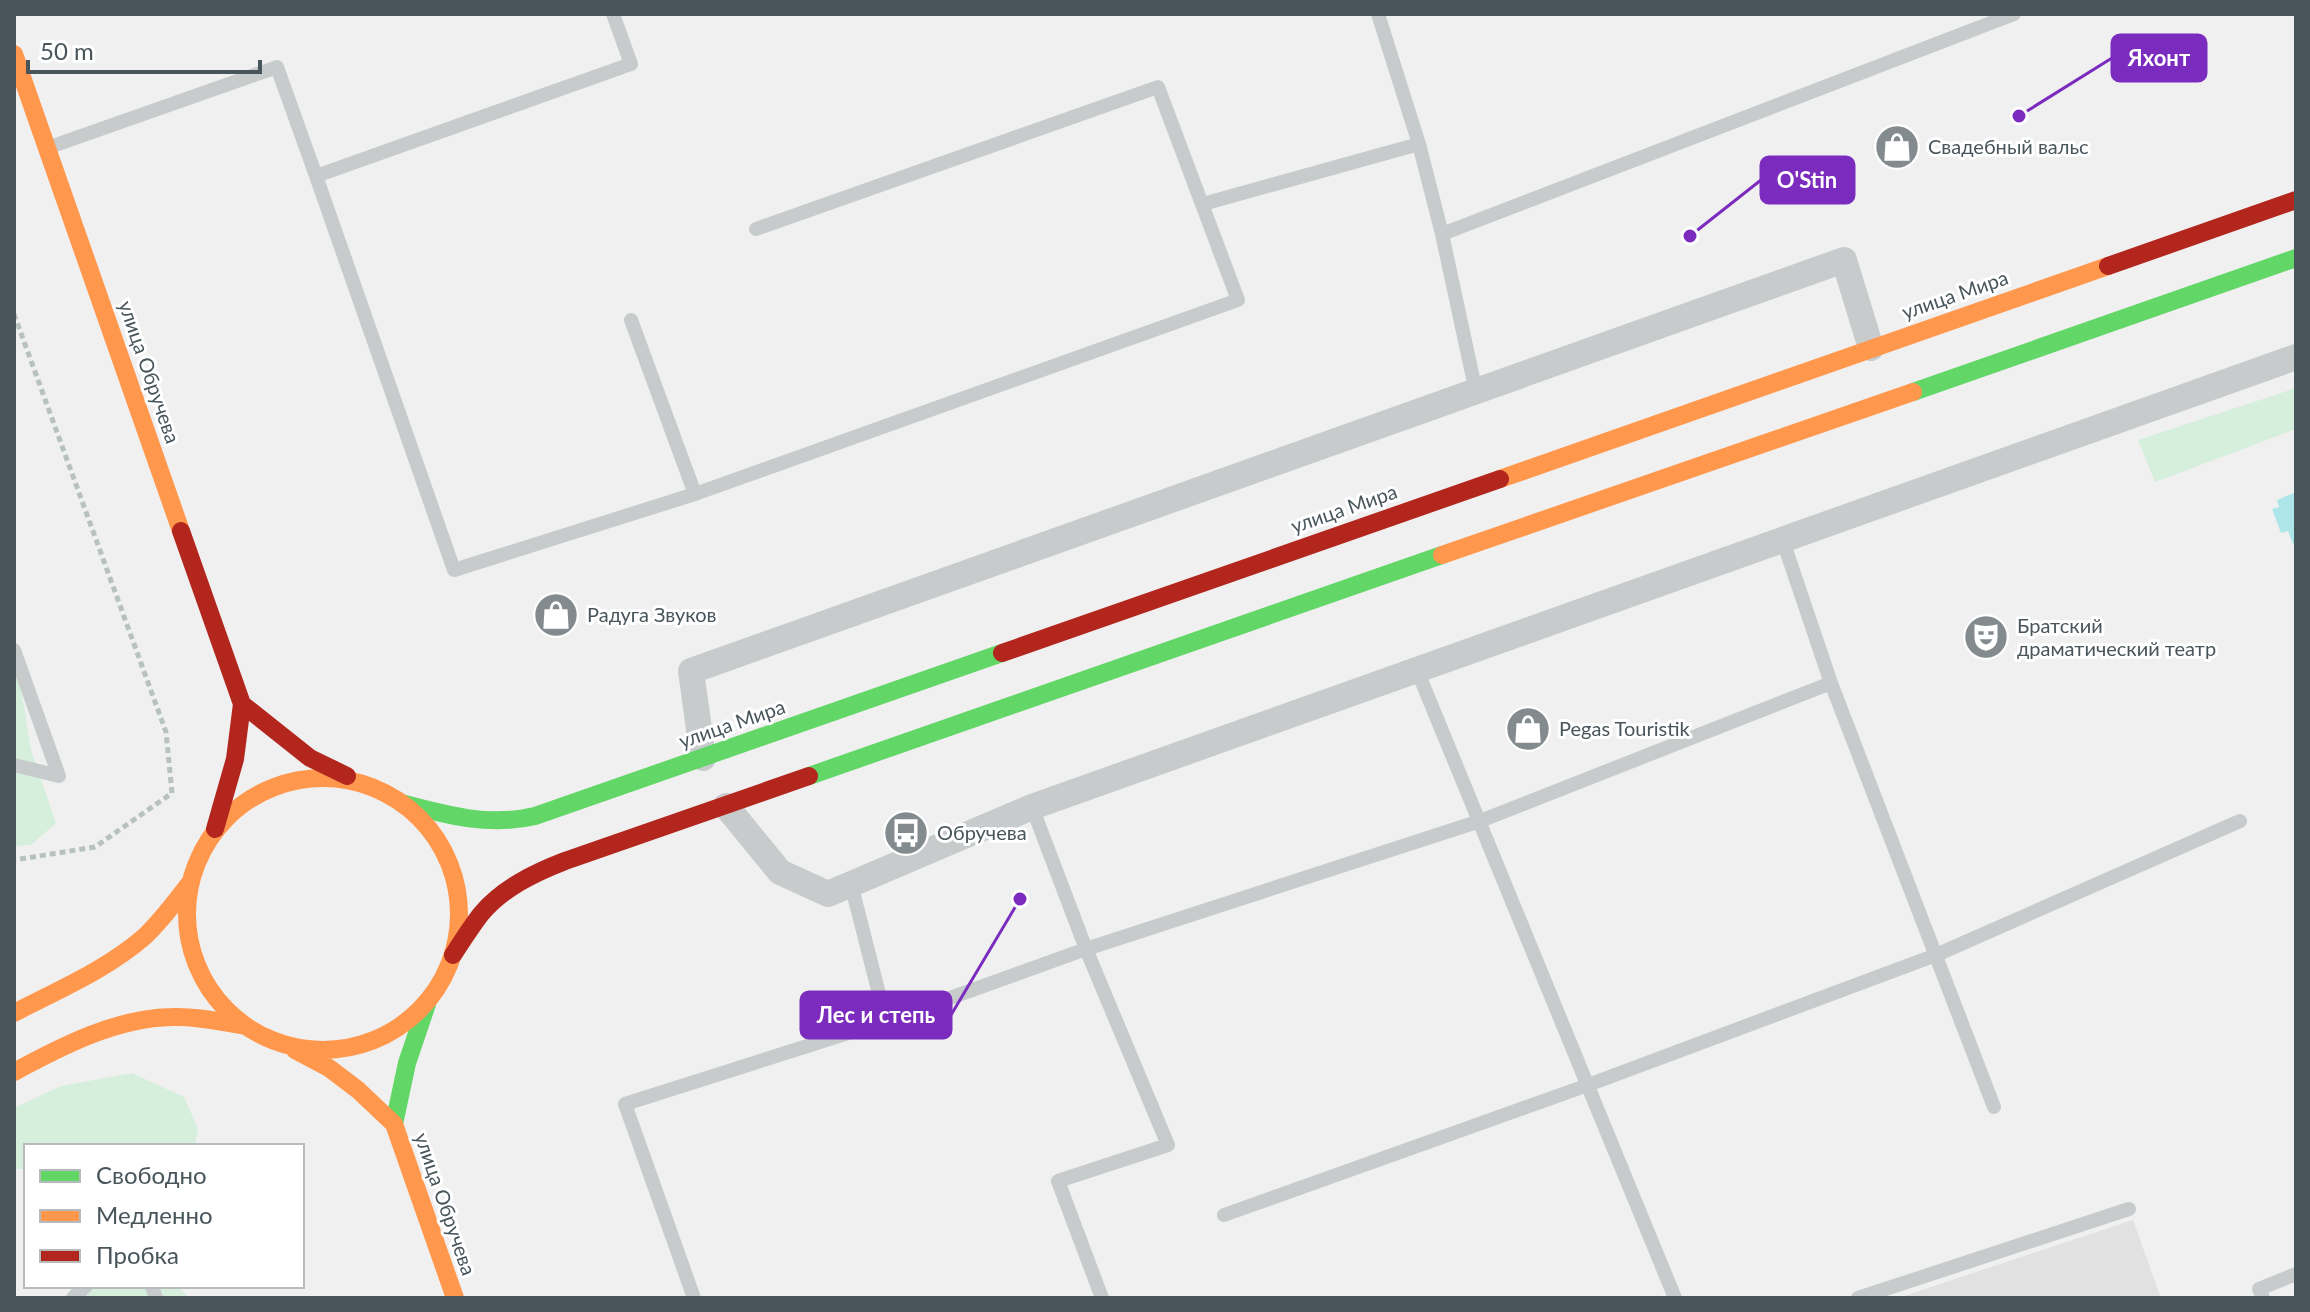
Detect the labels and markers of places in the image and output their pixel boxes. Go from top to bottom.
callout: Яхонт [2112,35,2206,81]
shop icon: Свадебный вальс [1873,123,1921,171]
place label: Свадебный вальс [1928,134,2089,158]
callout: O'Stin [1761,157,1854,203]
shop icon: Радуга Звуков [532,591,580,639]
place label: Радуга Звуков [587,602,717,626]
theatre icon: Братский драматический театр [1962,613,2010,661]
place label: Братский драматический театр [2017,613,2216,660]
shop icon: Pegas Touristik [1504,705,1552,753]
place label: Pegas Touristik [1559,716,1690,740]
bus stop icon: Обручева [882,809,930,857]
place label: Обручева [937,820,1027,844]
callout: Лес и степь [801,992,951,1038]

